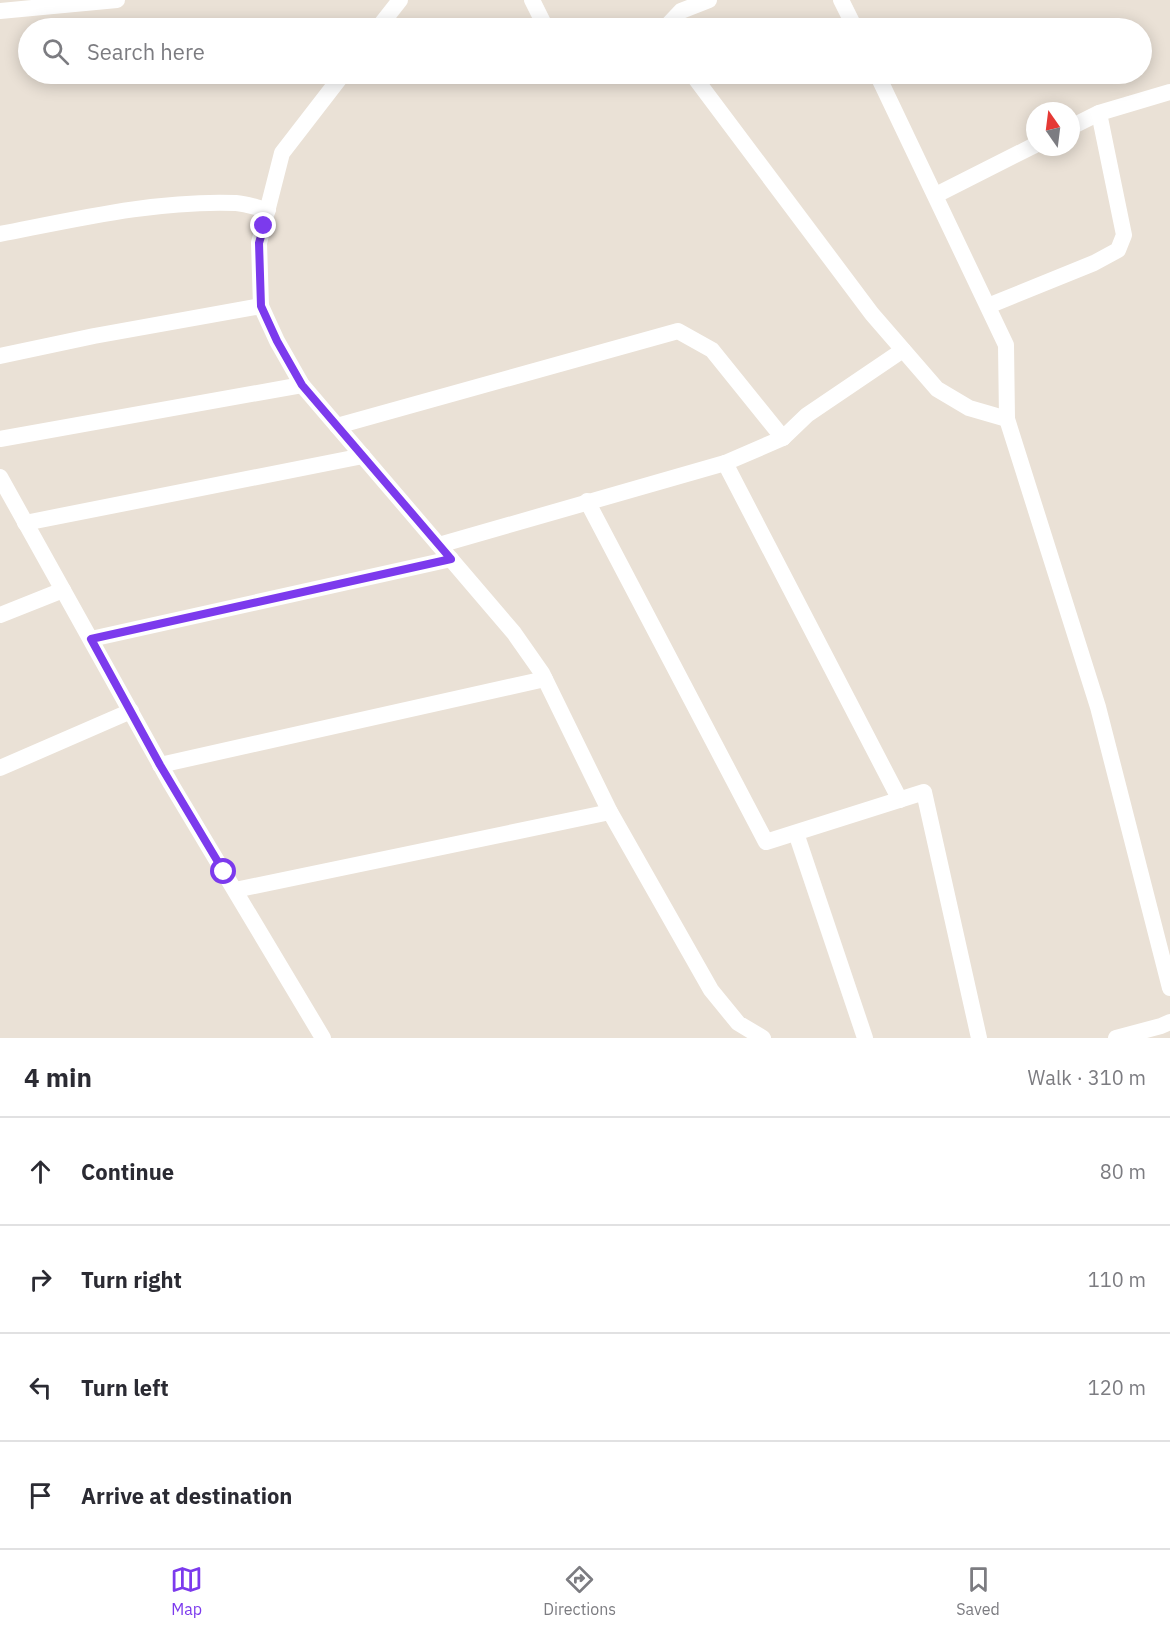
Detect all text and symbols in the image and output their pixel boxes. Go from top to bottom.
search box [18,18,1152,84]
icon: search [39,35,72,68]
text: Search here [87,37,205,66]
north arrow [1026,102,1080,156]
route end [250,212,276,238]
route start [210,858,236,884]
text: 4 min [24,1060,92,1094]
text: Walk · 310 m [1028,1064,1146,1091]
icon: ahead [24,1155,57,1188]
text: Continue [81,1157,174,1186]
text: 80 m [1100,1158,1146,1185]
icon: right [24,1263,57,1296]
text: Turn right [81,1265,182,1294]
text: 110 m [1088,1266,1146,1293]
icon: left [24,1371,57,1404]
text: Turn left [81,1373,169,1402]
text: 120 m [1088,1374,1146,1401]
icon: arrive [24,1479,57,1512]
text: Arrive at destination [81,1481,292,1510]
tab: Map [170,1563,203,1619]
tab: Directions [543,1563,616,1619]
tab: Saved [956,1563,1000,1619]

